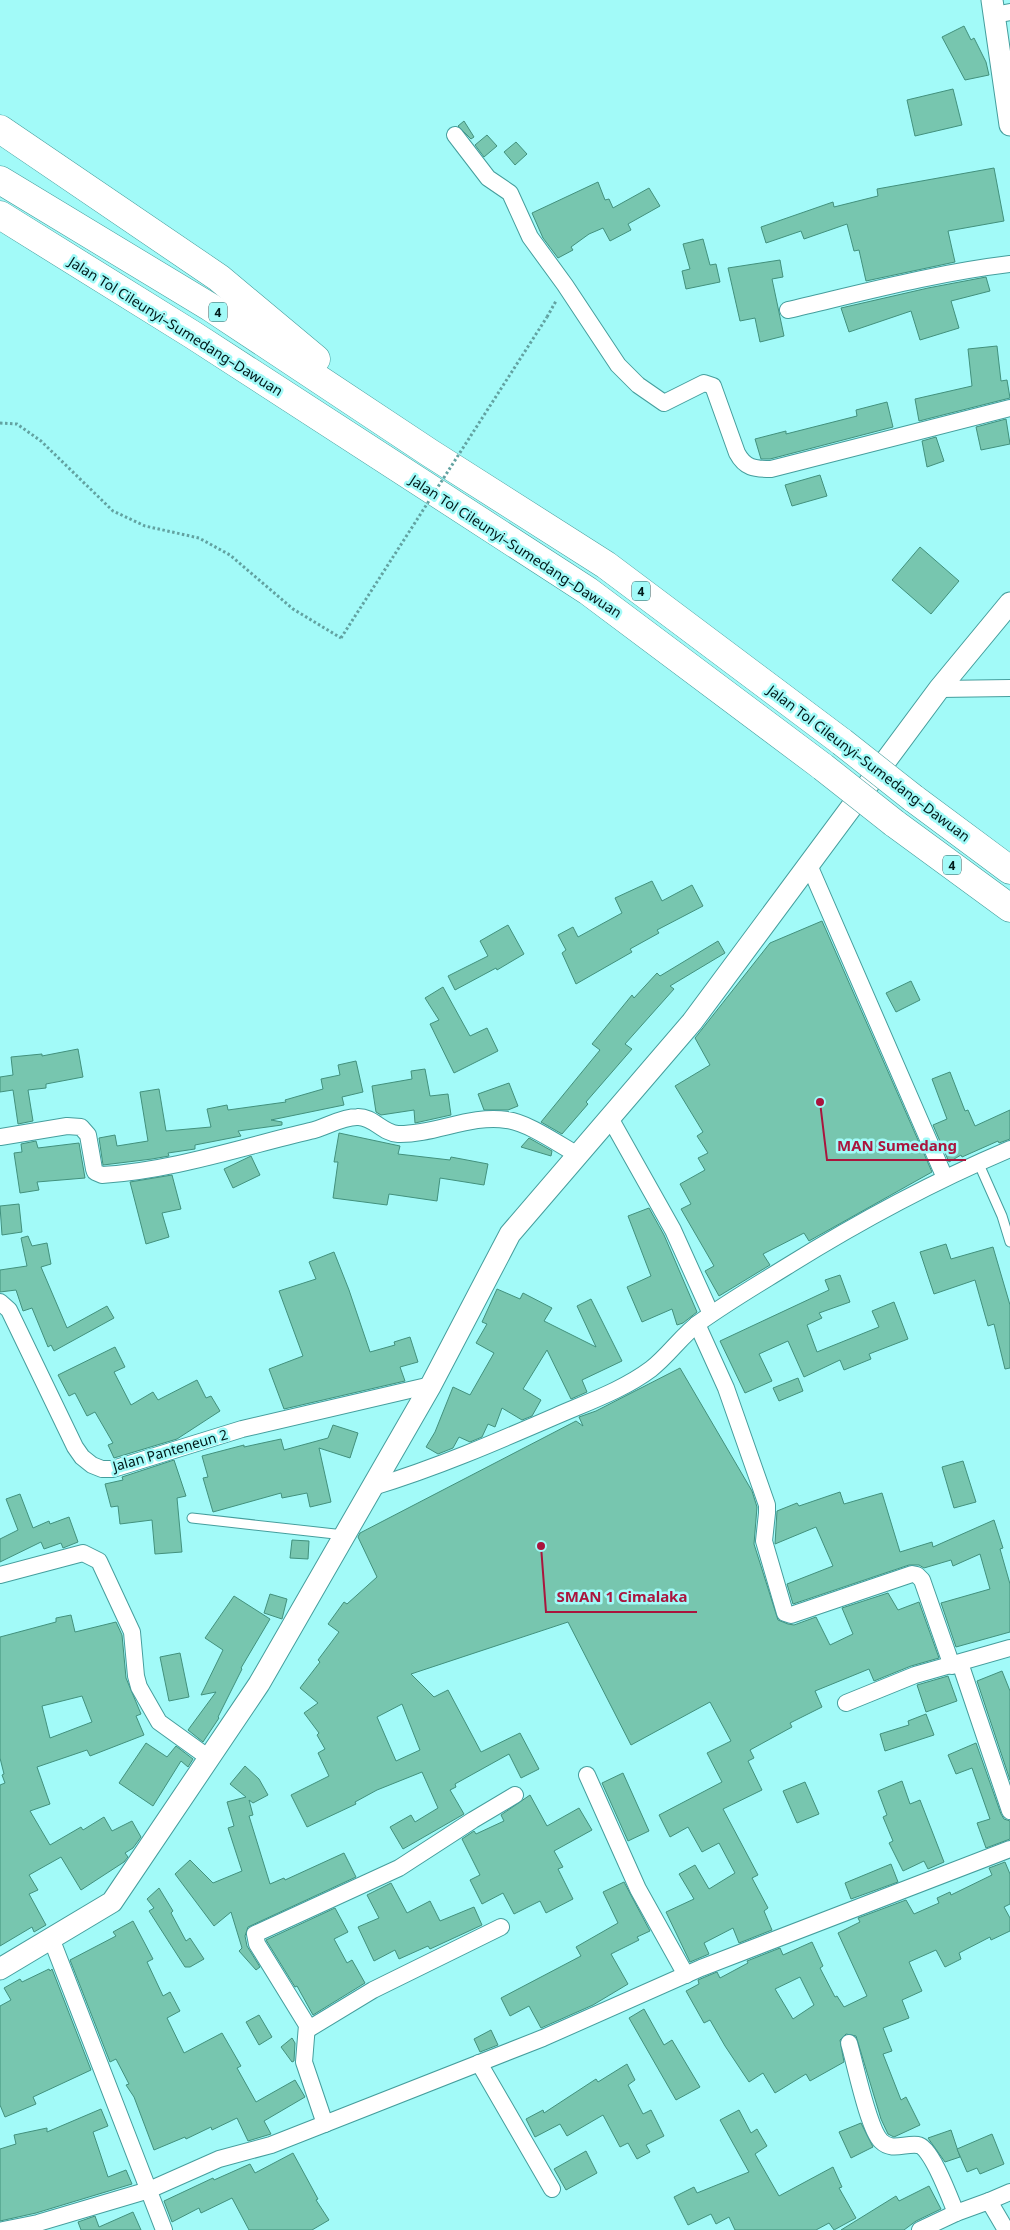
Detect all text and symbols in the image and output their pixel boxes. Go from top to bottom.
street label: Jalan Tol Cileunyi–Sumedang–Dawuan [64,251,287,400]
road number: 4 [209,302,227,322]
street label: Jalan Tol Cileunyi–Sumedang–Dawuan [405,469,626,622]
road number: 4 [632,582,650,600]
street label: Jalan Tol Cileunyi–Sumedang–Dawuan [762,679,974,846]
road number: 4 [943,856,961,874]
callout: MAN Sumedang [827,1130,966,1160]
text: MAN Sumedang [837,1135,957,1155]
street label: Jalan Panteneun 2 [108,1424,230,1476]
callout: SMAN 1 Cimalaka [546,1582,697,1612]
text: SMAN 1 Cimalaka [557,1586,687,1606]

